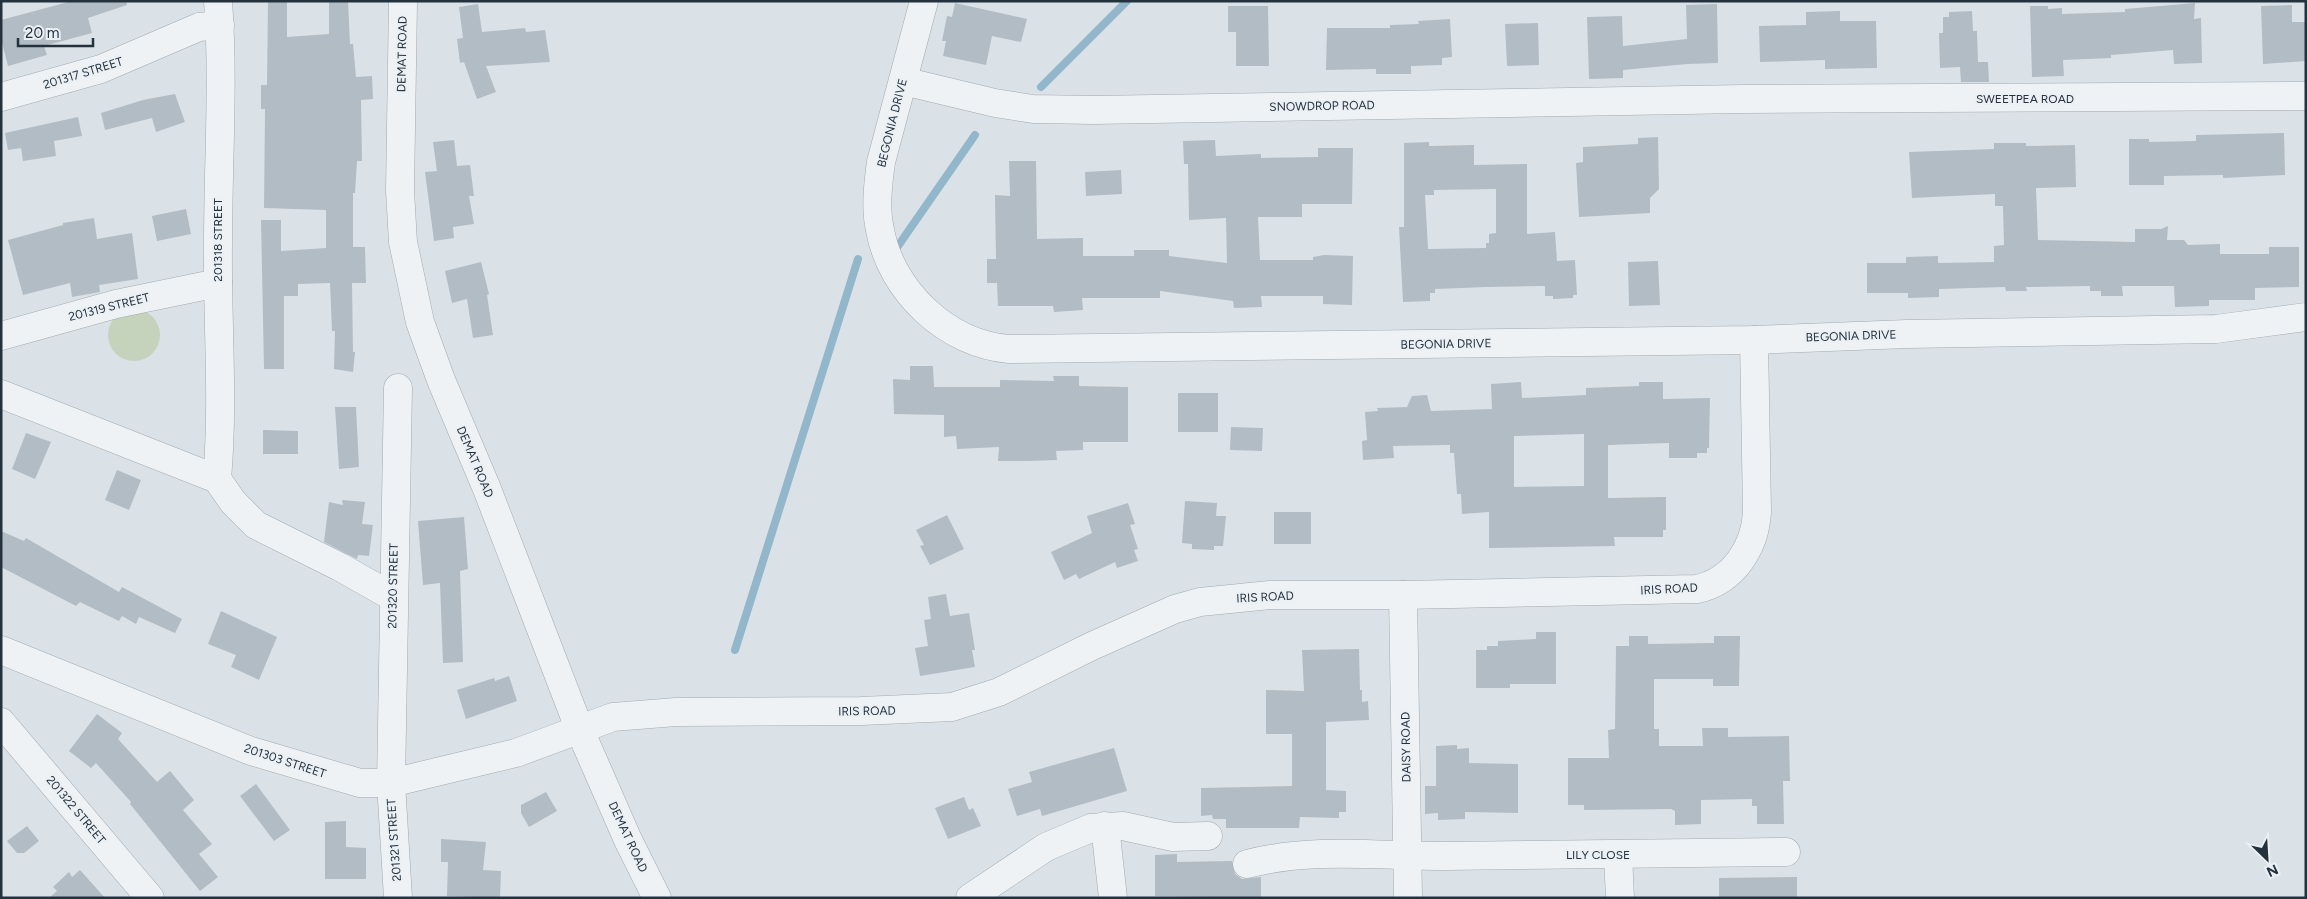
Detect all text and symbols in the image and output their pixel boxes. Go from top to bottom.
scale bar [18,15,92,47]
street label: DEMAT ROAD [394,16,410,92]
text: 20 m [25,24,59,42]
street label: 201317 STREET [41,54,125,92]
street label: BEGONIA DRIVE [874,77,910,169]
street label: SWEETPEA ROAD [1976,92,2074,106]
street label: SNOWDROP ROAD [1269,98,1375,114]
street label: 201318 STREET [211,198,225,282]
street label: 201319 STREET [67,290,151,324]
street label: BEGONIA DRIVE [1805,327,1897,345]
street label: BEGONIA DRIVE [1400,336,1492,352]
street label: DEMAT ROAD [454,424,496,500]
street label: 201320 STREET [385,543,401,629]
street label: IRIS ROAD [1640,581,1698,597]
street label: IRIS ROAD [1236,589,1294,605]
street label: IRIS ROAD [838,703,896,719]
street label: DAISY ROAD [1398,712,1414,782]
street label: 201303 STREET [242,741,328,781]
street label: 201322 STREET [43,773,109,847]
street label: 201321 STREET [384,798,404,882]
street label: DEMAT ROAD [606,799,650,875]
north arrow [2242,834,2292,884]
street label: LILY CLOSE [1566,848,1630,862]
text: N [2264,860,2281,880]

